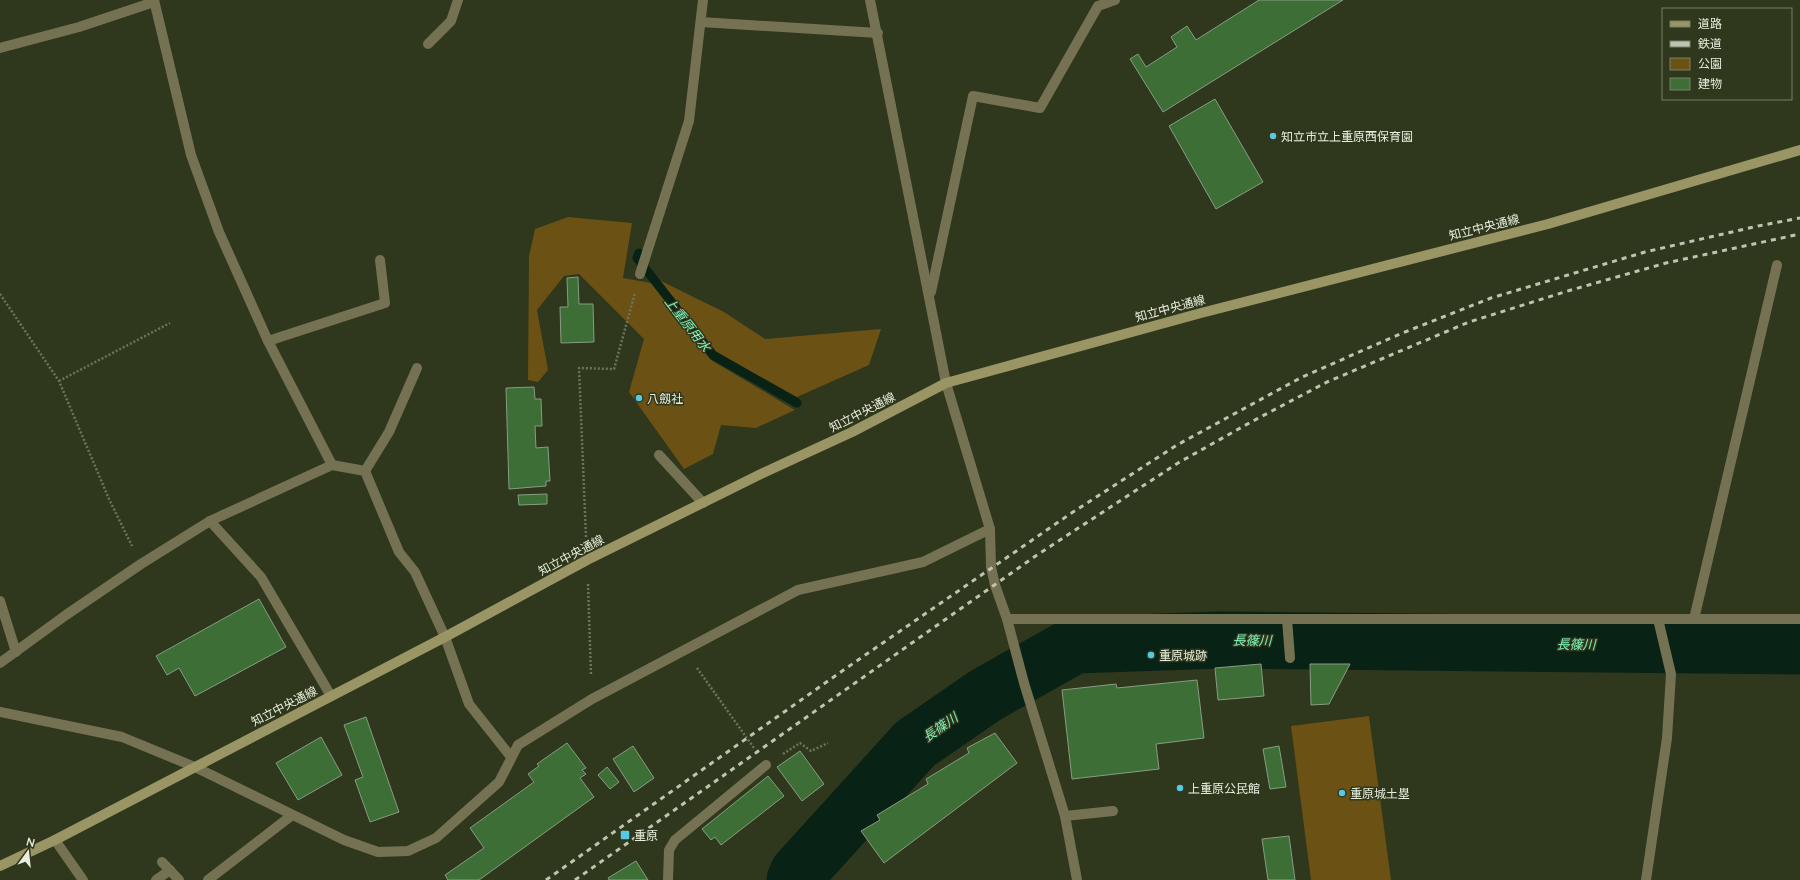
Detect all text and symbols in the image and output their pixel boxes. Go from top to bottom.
legend [1662,8,1792,100]
text: 道路 [1698,16,1722,31]
text: 鉄道 [1698,36,1722,51]
text: 公園 [1698,56,1722,71]
text: 建物 [1698,76,1722,91]
place label: 知立市立上重原西保育園 [1281,129,1413,144]
marker: 知立市立上重原西保育園 [1268,131,1278,141]
street label: 知立中央通線 [1447,211,1521,243]
street label: 知立中央通線 [1133,291,1207,325]
water label: 上重原用水 [662,293,716,356]
street label: 知立中央通線 [827,389,897,435]
place label: 八劔社 [647,391,683,406]
marker: 八劔社 [634,393,644,403]
street label: 知立中央通線 [536,531,606,579]
water label: 長篠川 [1232,632,1274,648]
water label: 長篠川 [1556,636,1598,652]
place label: 重原城跡 [1159,648,1207,663]
marker: 重原城跡 [1146,650,1156,660]
street label: 知立中央通線 [249,683,319,729]
water label: 長篠川 [919,708,962,745]
place label: 上重原公民館 [1188,781,1260,796]
marker: 上重原公民館 [1175,783,1185,793]
place label: 重原城土塁 [1350,786,1410,801]
marker: 重原城土塁 [1337,788,1347,798]
place label: 重原 [634,828,658,843]
marker: 重原 [619,829,631,841]
north arrow [8,832,48,872]
text: N [25,834,36,849]

